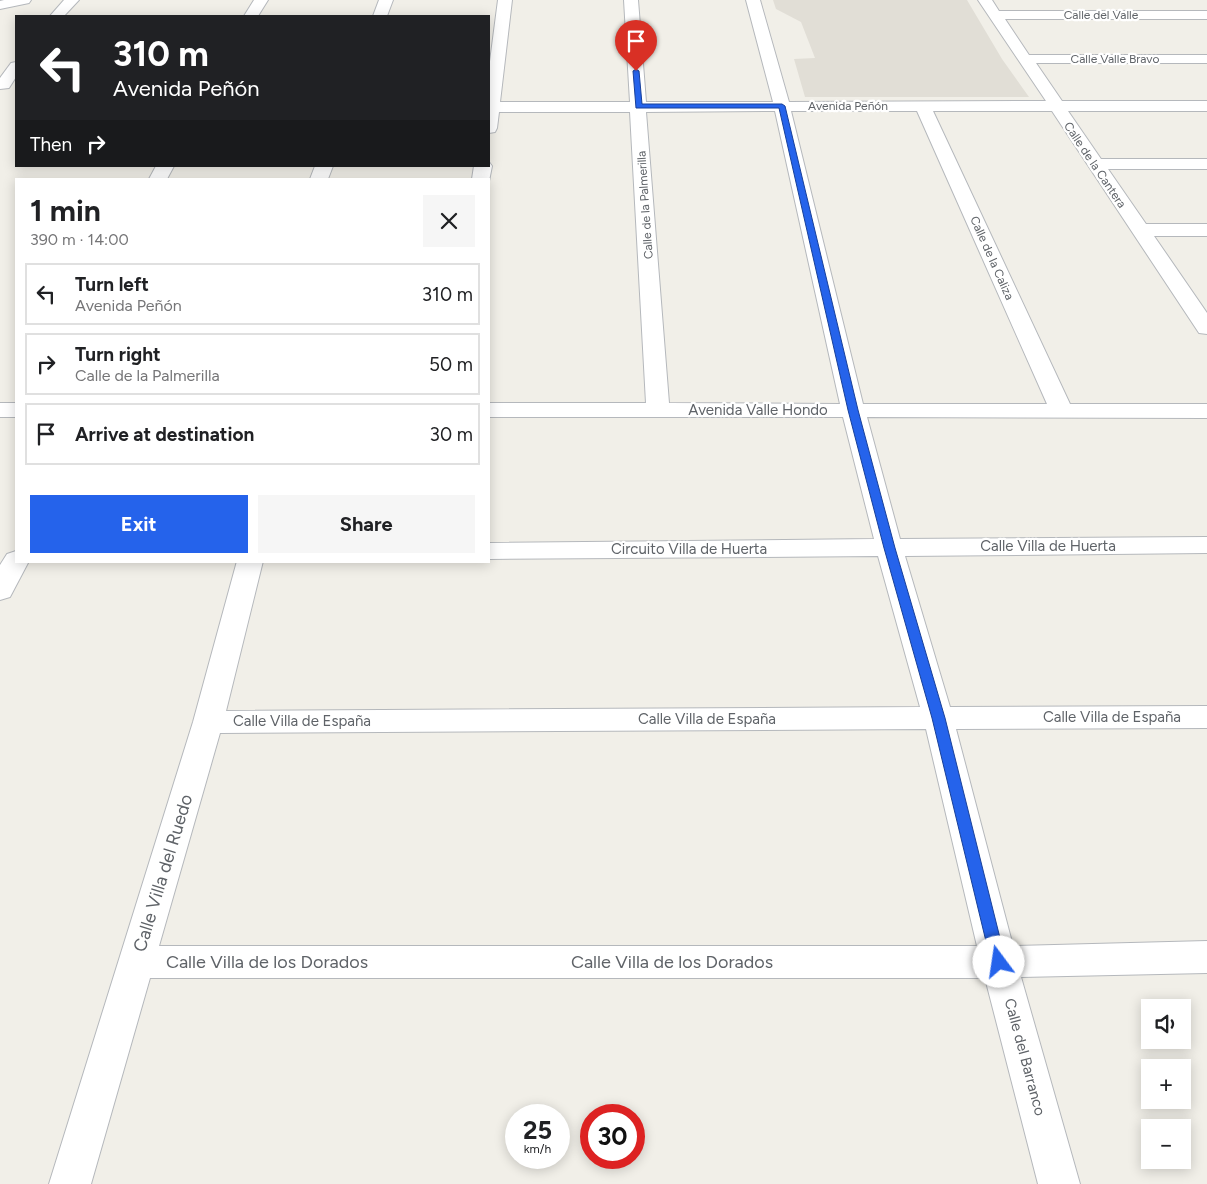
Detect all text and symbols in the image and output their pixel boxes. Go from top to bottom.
street label: Calle del Valle [1064,8,1139,22]
pin [615,20,657,71]
icon: arrive [622,27,650,55]
text: 310 m [113,33,209,75]
icon: left [30,35,95,100]
street label: Calle Valle Bravo [1071,52,1159,66]
text: Avenida Peñón [113,75,260,102]
street label: Avenida Peñón [808,99,888,113]
street label: Calle de la Cantera [1061,119,1129,211]
icon: right [82,130,110,158]
text: Then [30,133,72,156]
street label: Calle de la Palmerilla [634,150,656,260]
text: 1 min [30,192,101,229]
button: close [423,195,475,247]
street label: Calle de la Caliza [967,214,1017,302]
text: 390 m · 14:00 [30,230,129,249]
text: Turn left [75,273,149,296]
icon: left [32,280,60,308]
text: 310 m [422,283,473,306]
text: Avenida Peñón [75,296,182,315]
text: Turn right [75,343,161,366]
icon: right [32,350,60,378]
text: 50 m [429,353,473,376]
text: Calle de la Palmerilla [75,366,220,385]
street label: Avenida Valle Hondo [688,401,828,419]
icon: arrive [32,420,60,448]
text: Arrive at destination [75,423,254,446]
text: 30 m [430,423,473,446]
button: Exit [30,495,248,553]
button: Share [258,495,475,553]
street label: Calle Villa de Huerta [980,537,1116,555]
street label: Circuito Villa de Huerta [611,540,767,558]
street label: Calle Villa de España [1043,708,1181,726]
street label: Calle Villa de España [638,710,776,728]
street label: Calle Villa de España [233,712,371,730]
street label: Calle Villa del Ruedo [129,792,197,954]
position arrow [972,935,1024,987]
street label: Calle Villa de los Dorados [166,951,368,973]
street label: Calle Villa de los Dorados [571,951,773,973]
street label: Calle del Barranco [1001,996,1049,1118]
map controls [1141,999,1191,1169]
button: sound [1141,999,1191,1049]
button: + [1141,1059,1191,1109]
speed limit sign: 30 [580,1104,645,1169]
text: 25 [523,1115,552,1145]
button: − [1141,1119,1191,1169]
text: km/h [524,1142,551,1156]

